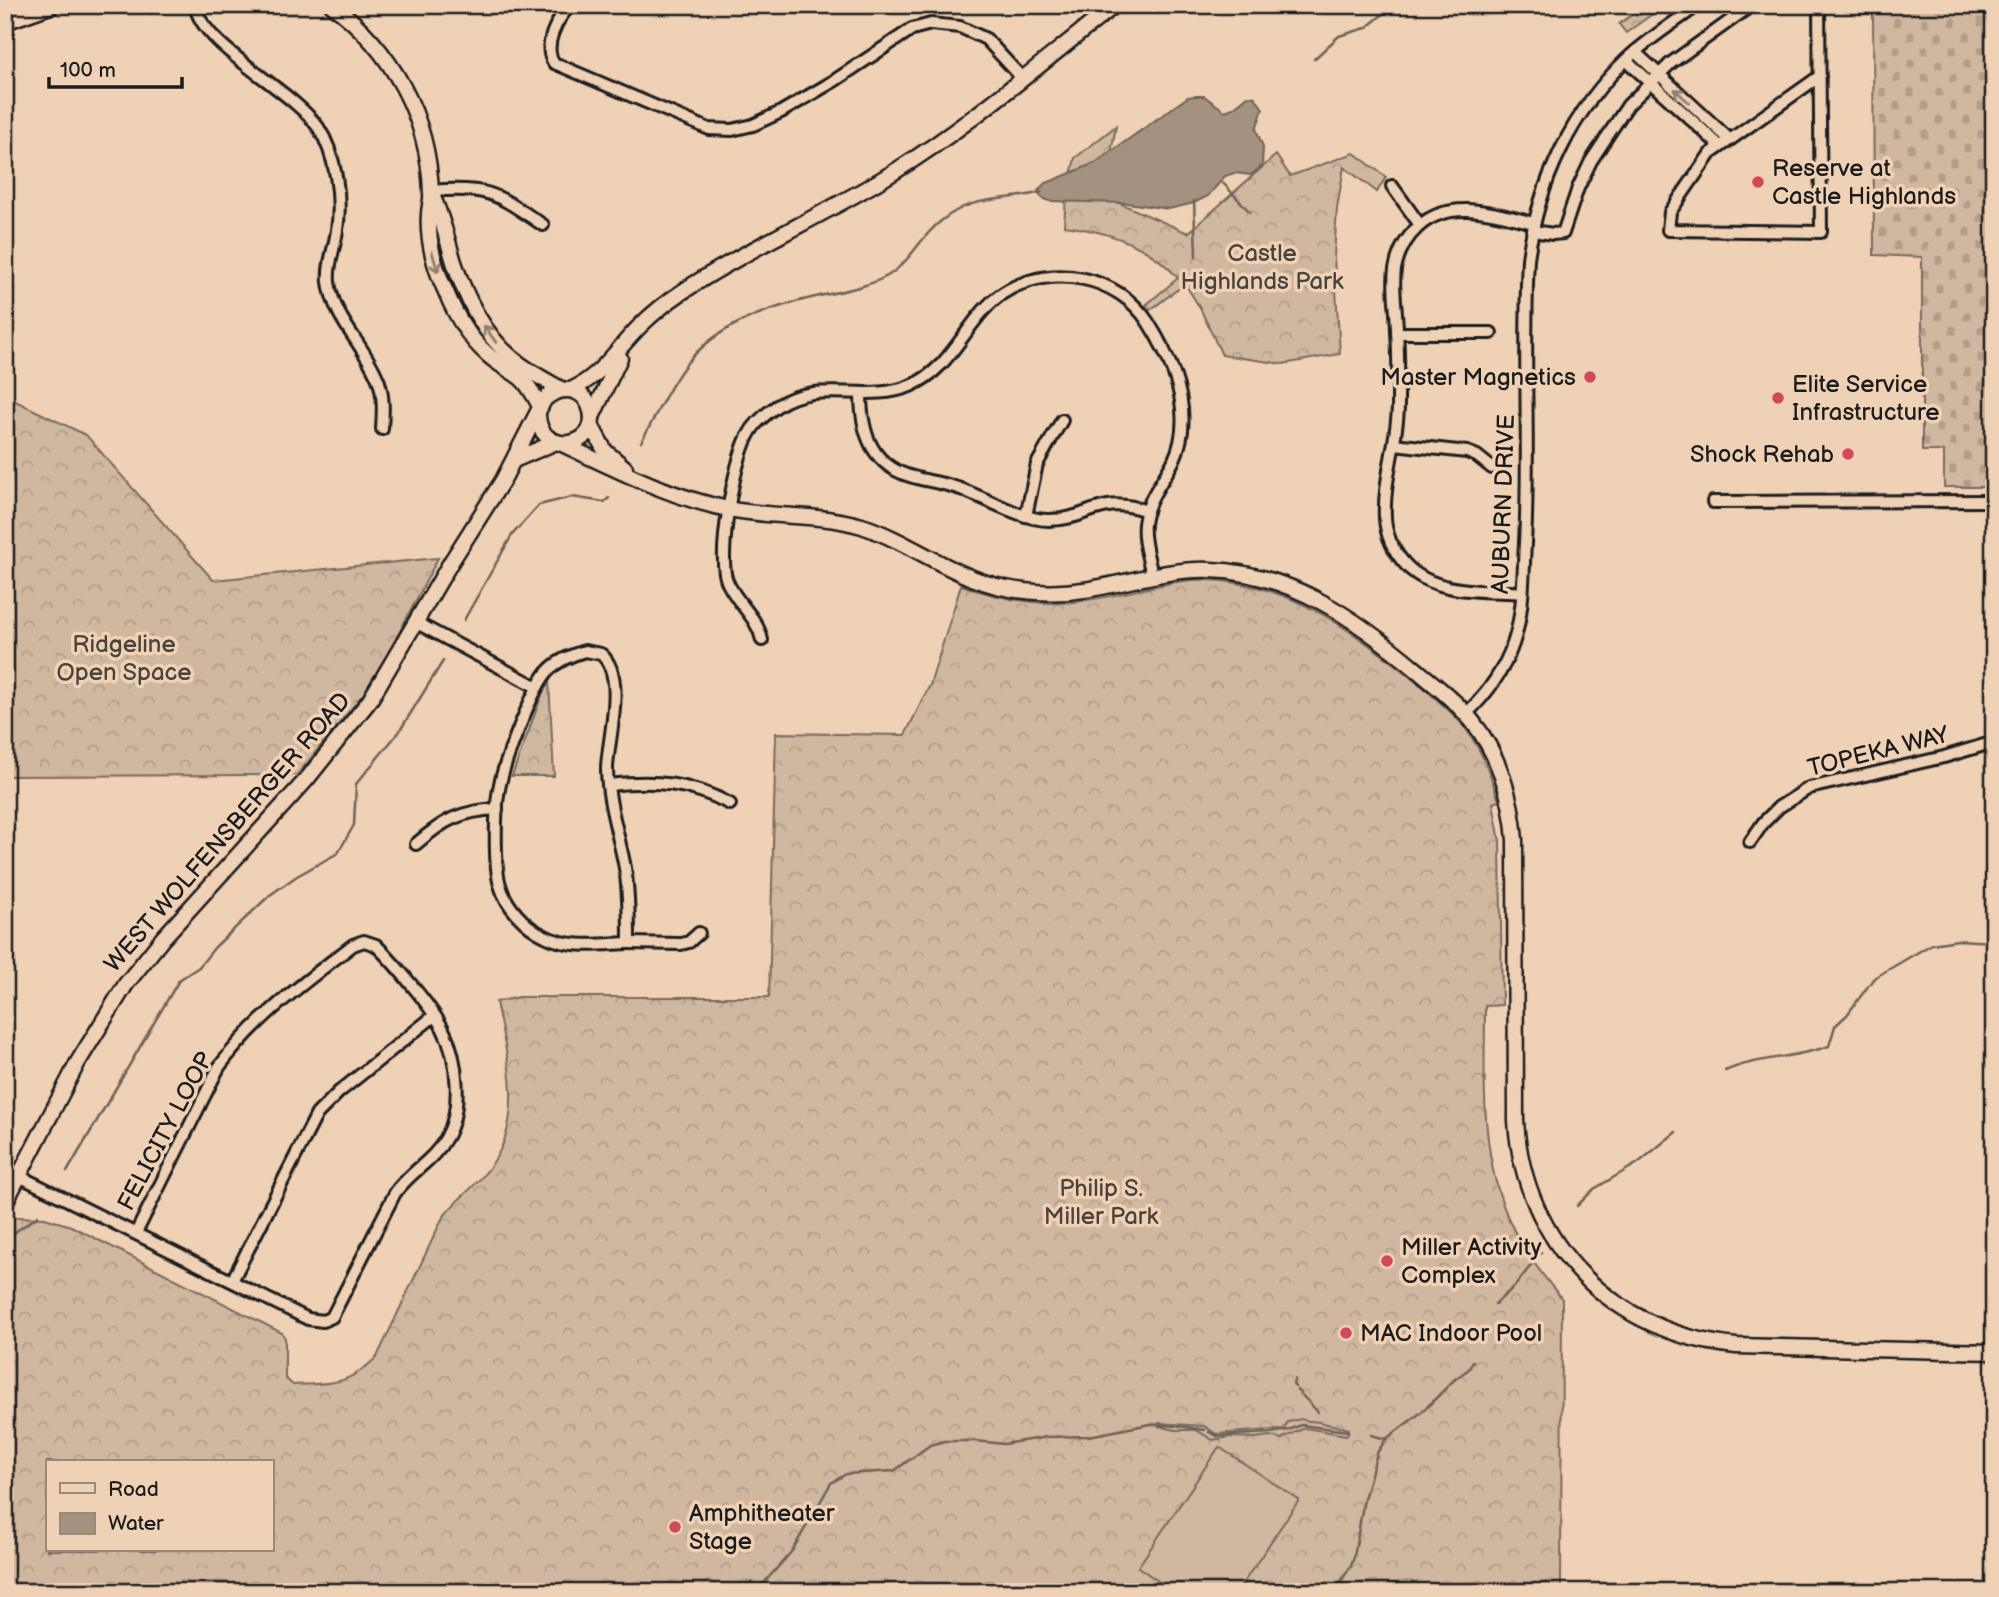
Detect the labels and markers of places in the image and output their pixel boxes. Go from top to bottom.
place label: Reserve at Castle Highlands [1772,154,1956,211]
marker: Reserve at Castle Highlands [1750,174,1766,190]
place label: Master Magnetics [1380,363,1576,392]
marker: Master Magnetics [1582,369,1598,385]
place label: Elite Service Infrastructure [1792,370,1939,427]
marker: Elite Service Infrastructure [1770,390,1786,406]
place label: Shock Rehab [1690,440,1834,469]
marker: Shock Rehab [1840,446,1856,462]
place label: Miller Activity Complex [1401,1233,1542,1290]
marker: Miller Activity Complex [1379,1253,1395,1269]
place label: MAC Indoor Pool [1360,1319,1542,1348]
marker: MAC Indoor Pool [1338,1325,1354,1341]
place label: Amphitheater Stage [689,1499,835,1556]
marker: Amphitheater Stage [667,1519,683,1535]

